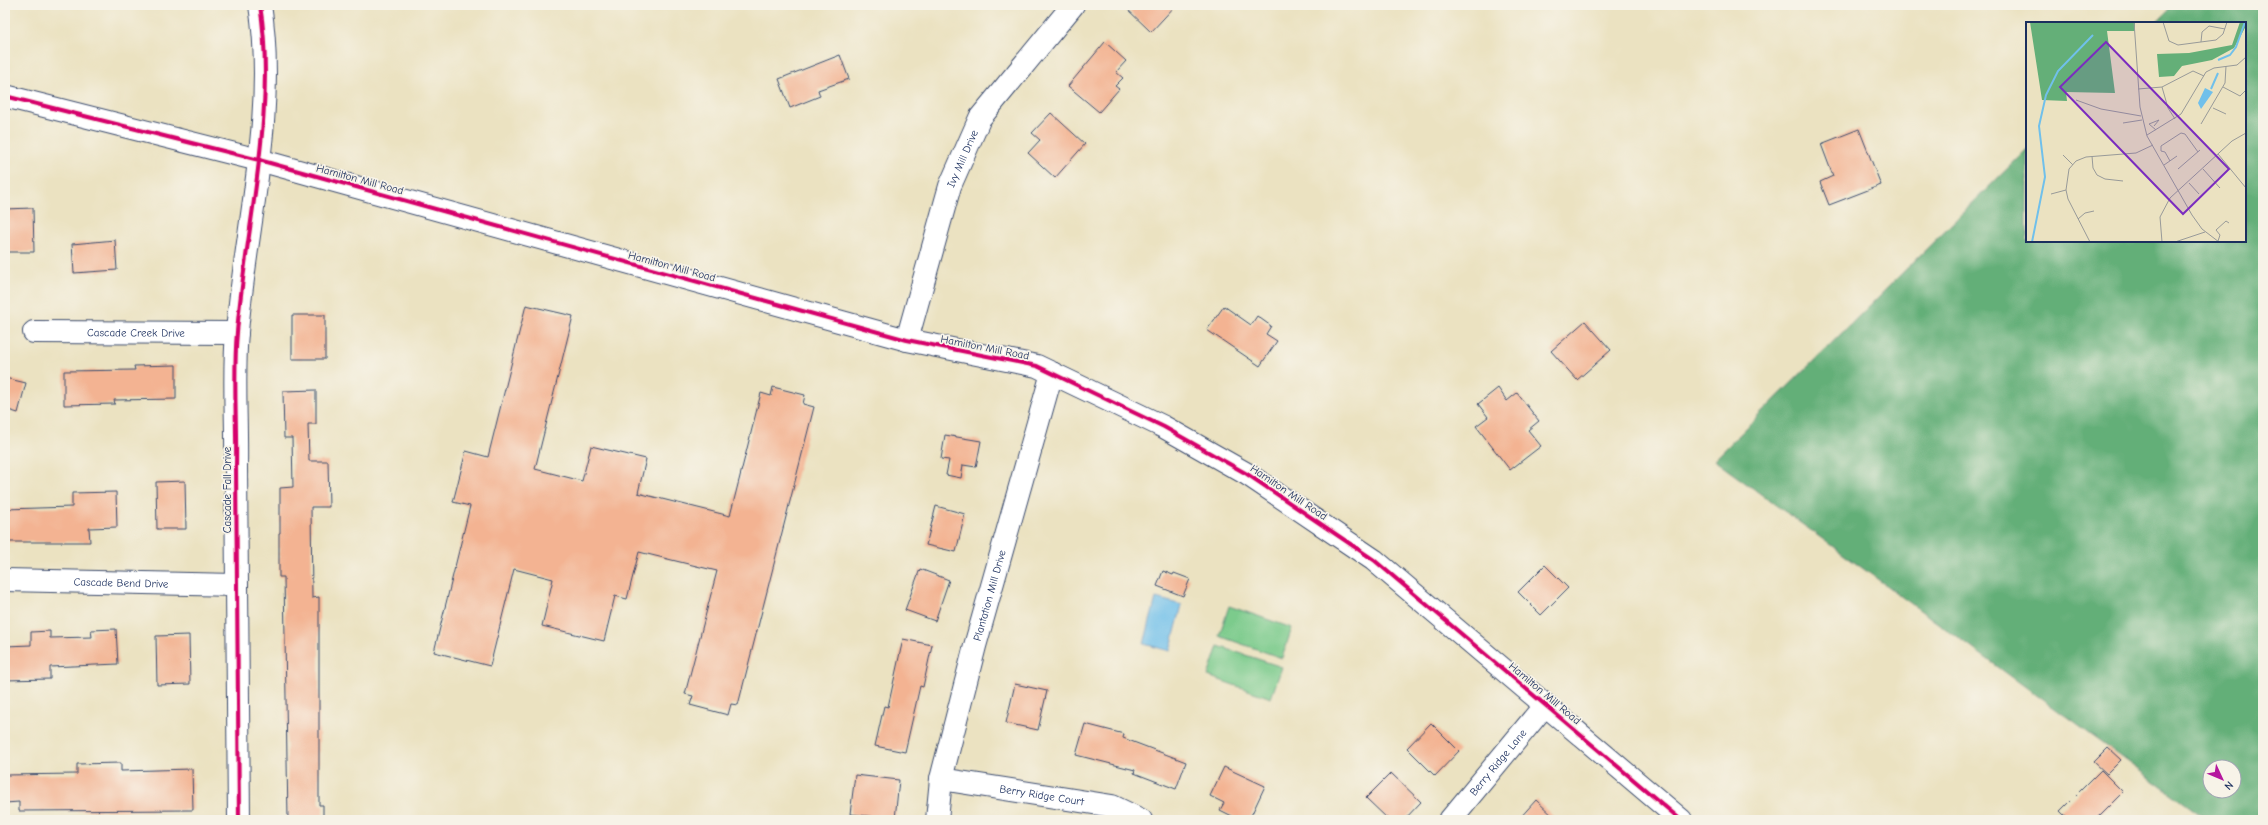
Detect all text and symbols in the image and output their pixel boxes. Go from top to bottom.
inset map [2026,22,2246,242]
street label: Ivy Mill Drive [944,127,981,189]
street label: Hamilton Mill Road [315,162,405,197]
street label: Hamilton Mill Road [627,249,717,284]
street label: Cascade Creek Drive [87,326,185,340]
street label: Hamilton Mill Road [939,333,1030,362]
street label: Cascade Fall Drive [221,446,234,533]
street label: Hamilton Mill Road [1248,462,1330,523]
street label: Plantation Mill Drive [971,548,1009,643]
street label: Cascade Bend Drive [73,575,169,591]
street label: Hamilton Mill Road [1506,659,1583,727]
street label: Berry Ridge Lane [1467,726,1530,798]
north arrow [2202,759,2242,799]
text: N [2222,778,2236,793]
street label: Berry Ridge Court [998,782,1086,809]

